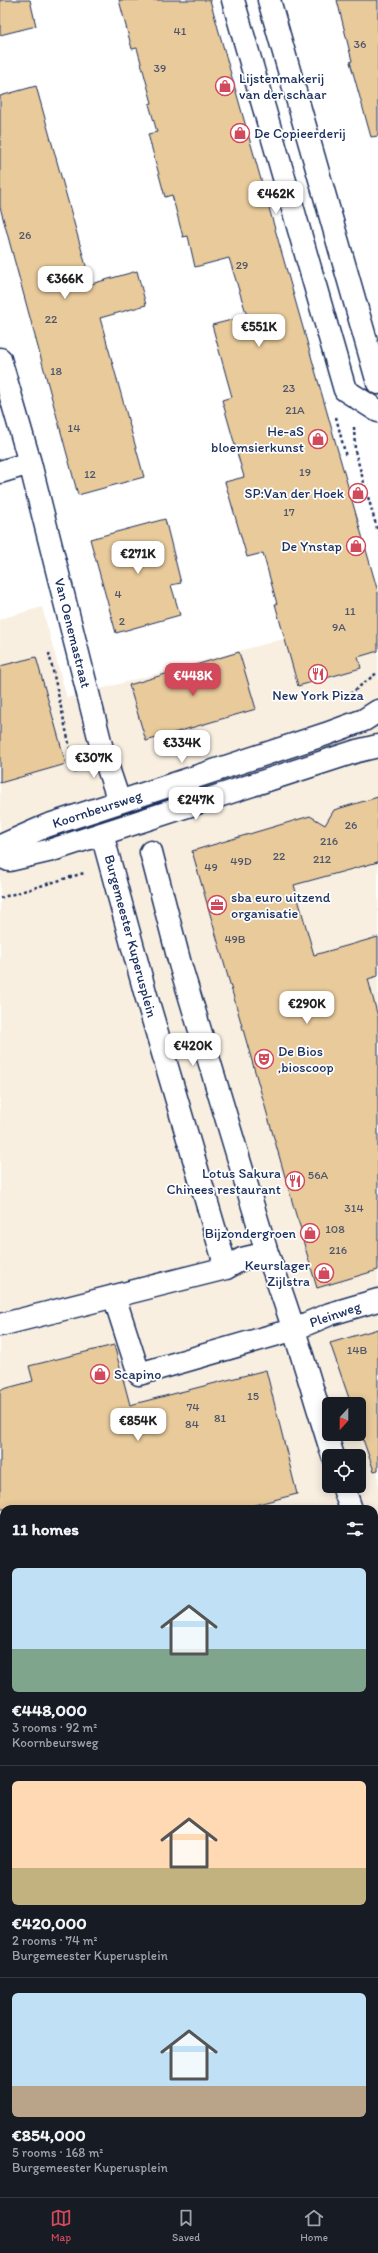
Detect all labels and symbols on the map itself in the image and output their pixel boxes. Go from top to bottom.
house number: 41 [174,24,187,38]
house number: 36 [354,37,366,51]
house number: 39 [154,61,166,75]
place label: Lijstenmakerij van der schaar [239,70,327,103]
shop icon: Lijstenmakerij van der schaar [214,75,236,97]
shop icon: De Copieerderij [229,122,251,144]
place label: De Copieerderij [254,125,346,142]
pin: €462K [248,181,304,215]
house number: 26 [19,228,31,242]
house number: 29 [236,258,248,272]
pin: €366K [37,266,93,300]
house number: 22 [45,312,58,326]
pin: €551K [231,314,287,348]
house number: 18 [50,364,62,378]
house number: 23 [283,381,296,395]
house number: 21A [285,403,305,417]
house number: 14 [68,421,80,435]
place label: He-aS bloemsierkunst [211,423,304,456]
shop icon: He-aS bloemsierkunst [307,428,329,450]
house number: 19 [299,465,311,479]
house number: 12 [84,467,97,481]
shop icon: SP:Van der Hoek [347,482,369,504]
place label: SP:Van der Hoek [245,485,345,502]
house number: 17 [283,505,295,519]
shop icon: De Ynstap [345,535,367,557]
place label: De Ynstap [281,538,342,555]
pin: €271K [110,541,166,575]
street label: Van Oenemastraat [51,576,94,690]
house number: 4 [114,587,122,601]
house number: 11 [344,604,356,618]
house number: 2 [119,614,126,628]
house number: 9A [332,620,346,634]
pin: €448K [165,663,221,697]
restaurant icon: New York Pizza [307,663,329,685]
place label: New York Pizza [272,687,364,704]
pin: €334K [154,730,210,764]
pin: €307K [66,745,122,779]
street label: Koornbeursweg [50,787,145,832]
pin: €247K [168,787,224,821]
house number: 26 [345,818,357,832]
house number: 216 [320,834,338,848]
house number: 22 [273,849,286,863]
house number: 212 [313,852,332,866]
street label: Burgemeester Kuperusplein [101,853,160,1019]
house number: 49D [230,854,252,868]
house number: 49 [204,860,218,874]
place label: sba euro uitzend organisatie [231,889,331,922]
office icon: sba euro uitzend organisatie [206,894,228,916]
house number: 49B [224,932,246,946]
pin: €290K [279,991,335,1025]
pin: €420K [165,1033,221,1067]
place label: De Bios ,bioscoop [278,1043,334,1076]
theatre icon: De Bios ,bioscoop [253,1048,275,1070]
place label: Lotus Sakura Chinees restaurant [167,1165,281,1198]
house number: 56A [308,1168,328,1182]
restaurant icon: Lotus Sakura Chinees restaurant [284,1170,306,1192]
house number: 314 [344,1201,364,1215]
shop icon: Bijzondergroen [299,1222,321,1244]
house number: 108 [325,1222,345,1236]
place label: Bijzondergroen [205,1225,297,1242]
house number: 216 [329,1243,347,1257]
place label: Keurslager Zijlstra [245,1257,311,1290]
shop icon: Keurslager Zijlstra [313,1262,335,1284]
street label: Pleinweg [307,1298,364,1331]
house number: 14B [347,1343,368,1357]
shop icon: Scapino [89,1363,111,1385]
place label: Scapino [114,1366,161,1383]
house number: 15 [247,1389,259,1403]
north arrow [322,1397,366,1441]
house number: 74 [186,1400,200,1414]
pin: €854K [110,1408,166,1442]
house number: 81 [214,1411,226,1425]
house number: 84 [185,1417,199,1431]

